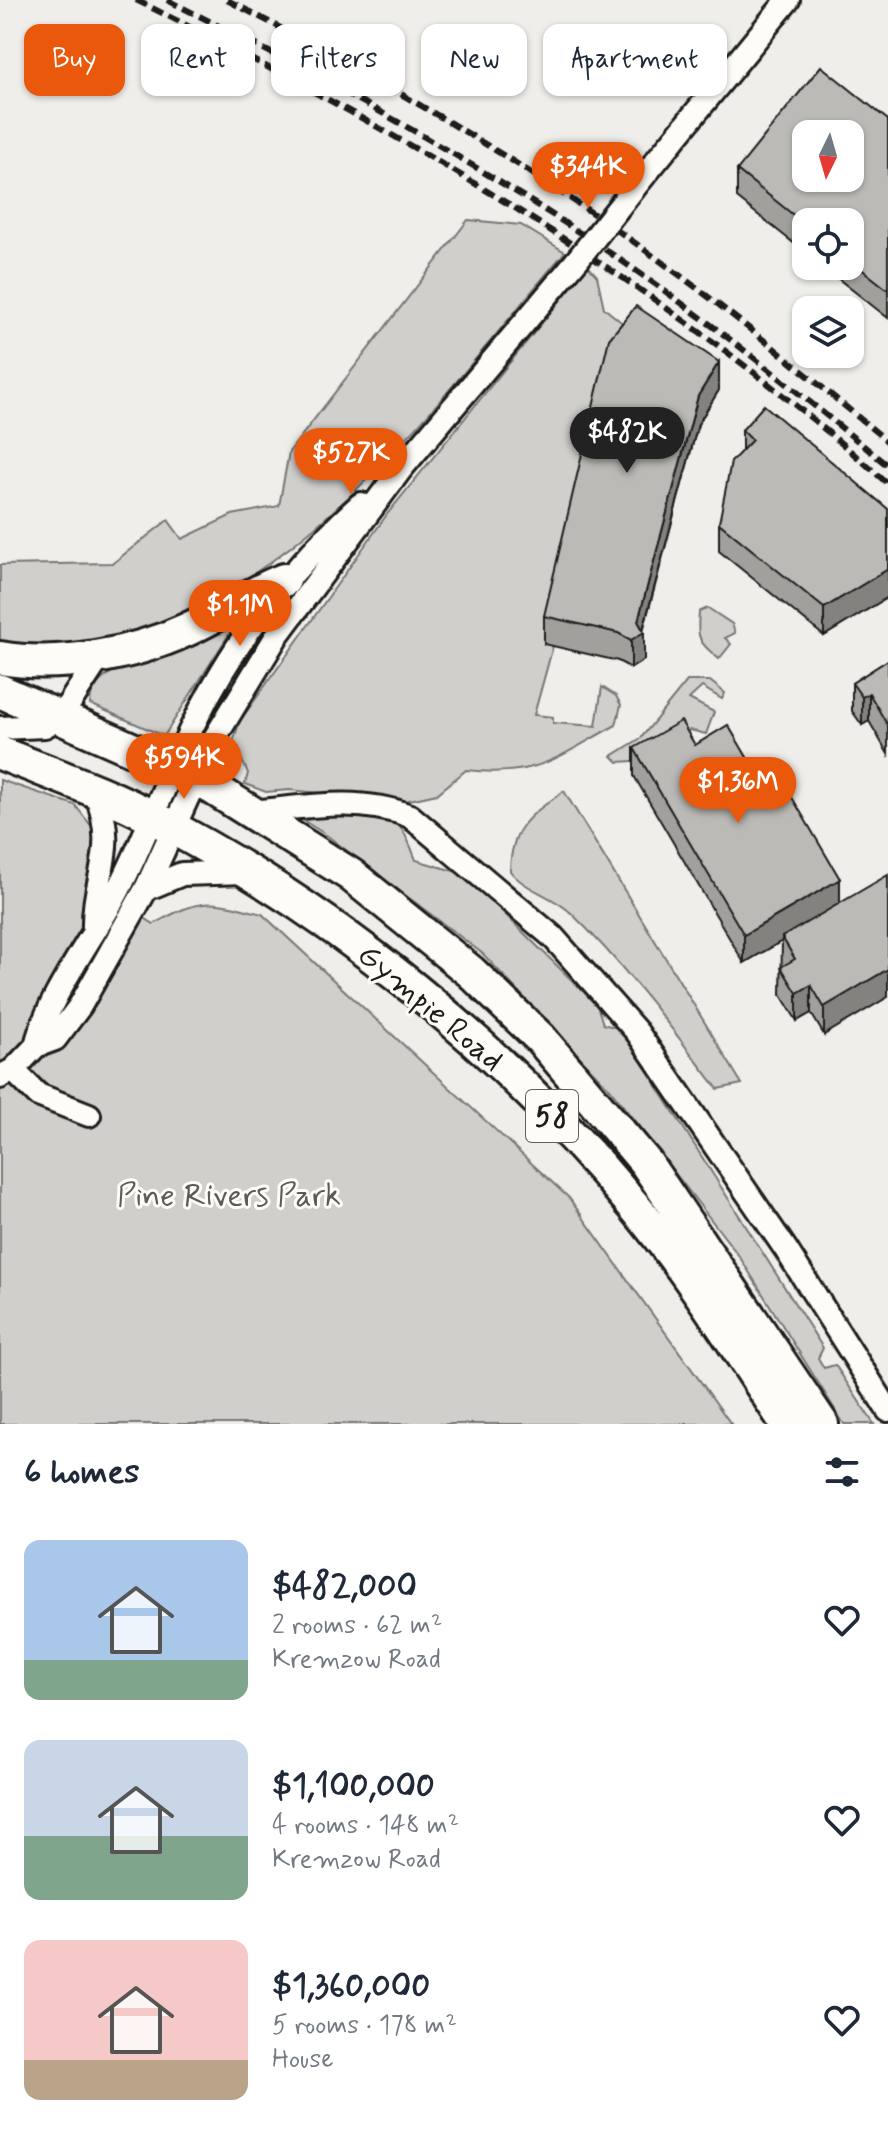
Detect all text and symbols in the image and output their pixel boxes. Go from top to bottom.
chip: Buy [24,24,125,96]
chip: Rent [141,24,255,96]
chip: Filters [271,24,405,96]
chip: New [421,24,527,96]
chip: Apartment [543,24,727,96]
north arrow [792,120,864,192]
map controls [792,120,864,368]
pin: $344K [532,142,644,210]
text: $344K [550,151,626,185]
button: locate [792,208,864,280]
button: layers [792,296,864,368]
pin: $482K [571,407,683,475]
text: $482K [588,416,666,450]
pin: $527K [295,428,407,496]
text: $527K [312,437,390,471]
pin: $1.1M [184,580,296,648]
text: $1.1M [207,589,273,623]
pin: $594K [128,733,240,801]
text: $594K [144,742,224,776]
pin: $1.36M [673,757,803,825]
text: $1.36M [697,766,779,800]
street label: Gympie Road [348,934,512,1082]
road number: 58 [526,1090,578,1142]
park label: Pine Rivers Park [117,1175,341,1217]
text: 6 homes [24,1450,139,1495]
icon: filters [820,1450,864,1494]
text: $482,000 [272,1564,417,1609]
icon: home [88,1572,184,1668]
icon: heart [820,1598,864,1642]
text: 2 rooms · 62 m² [272,1609,442,1643]
text: Kremzow Road [272,1643,441,1677]
text: $1,100,000 [272,1764,435,1809]
icon: home [88,1772,184,1868]
icon: heart [820,1798,864,1842]
text: 4 rooms · 148 m² [272,1809,459,1843]
text: Kremzow Road [272,1843,441,1877]
text: $1,360,000 [272,1964,430,2009]
icon: home [88,1972,184,2068]
icon: heart [820,1998,864,2042]
text: 5 rooms · 178 m² [272,2009,457,2043]
text: House [272,2043,333,2077]

